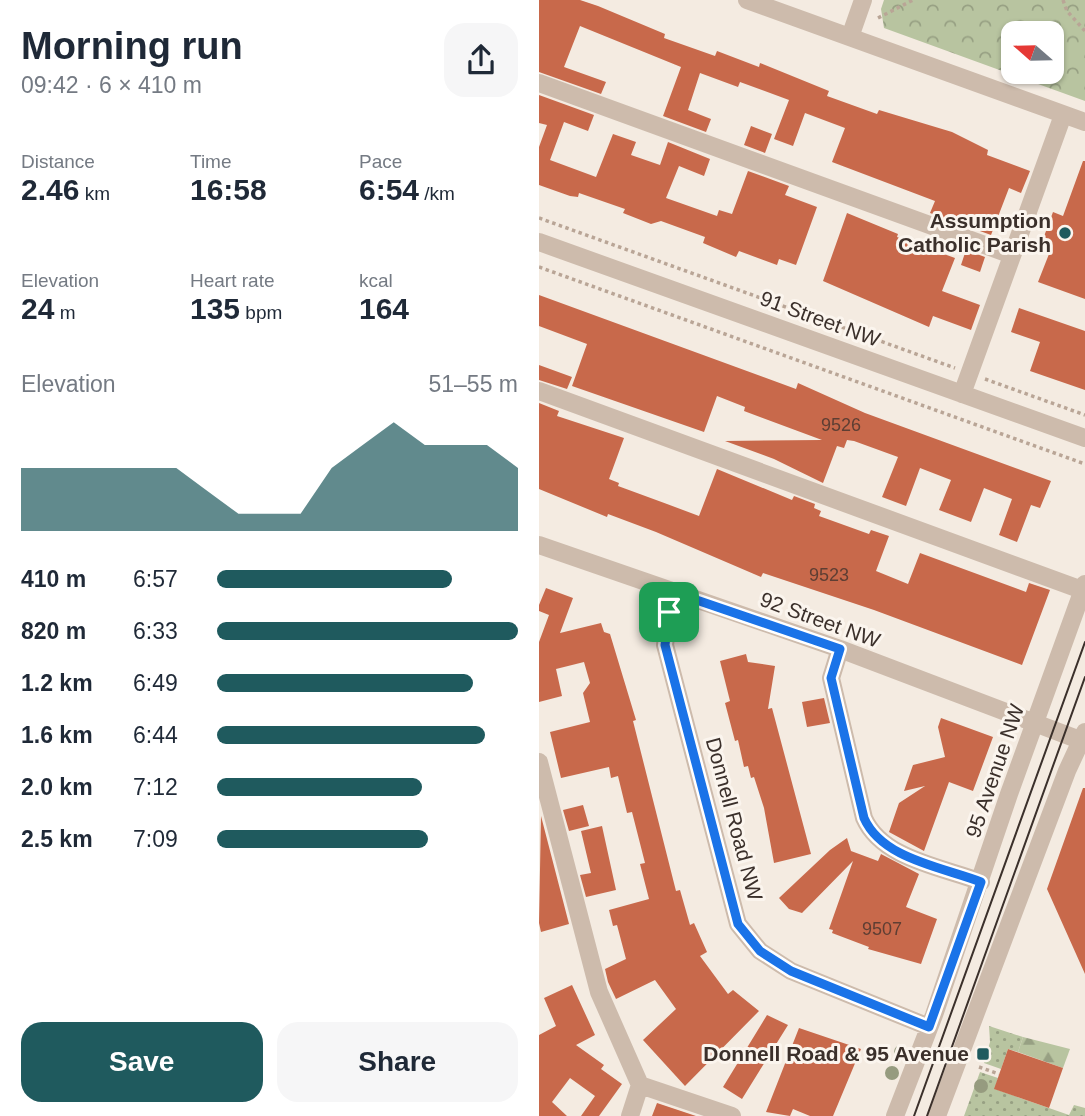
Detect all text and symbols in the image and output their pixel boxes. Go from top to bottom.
north arrow [1001,21,1064,84]
map controls [1001,21,1064,84]
button: share [444,23,518,97]
text: Morning run [21,25,243,67]
text: 09:42 · 6 × 410 m [21,72,202,98]
text: Distance [21,151,95,172]
text: Time [190,151,232,172]
text: Pace [359,151,402,172]
text: 2.46 [21,173,79,206]
text: 16:58 [190,173,267,206]
text: 6:54 [359,173,419,206]
text: km [79,183,110,204]
text: /km [419,183,455,204]
place label: Assumption Catholic Parish [898,209,1051,256]
marker: Assumption Catholic Parish [1057,225,1073,241]
text: Elevation [21,270,99,291]
text: Heart rate [190,270,274,291]
text: kcal [359,270,393,291]
street label: 91 Street NW [757,286,883,351]
text: 24 [21,292,54,325]
text: 135 [190,292,240,325]
text: 164 [359,292,409,325]
text: m [54,302,75,323]
text: bpm [240,302,282,323]
text: Elevation [21,371,116,397]
text: 51–55 m [428,371,518,397]
house number: 9526 [821,415,861,435]
house number: 9523 [809,565,849,585]
text: 410 m [21,566,86,592]
text: 6:57 [133,566,178,592]
pin [639,582,699,642]
street label: 92 Street NW [757,587,883,652]
icon: arrive [650,593,688,631]
text: 820 m [21,618,86,644]
text: 6:33 [133,618,178,644]
text: 1.2 km [21,670,93,696]
text: 6:49 [133,670,178,696]
street label: 95 Avenue NW [961,701,1028,841]
text: 1.6 km [21,722,93,748]
text: 6:44 [133,722,178,748]
street label: Donnell Road NW [702,735,767,903]
text: 2.0 km [21,774,93,800]
text: 7:12 [133,774,178,800]
text: 2.5 km [21,826,93,852]
text: 7:09 [133,826,178,852]
house number: 9507 [862,919,902,939]
button: Save [21,1022,263,1102]
button: Share [277,1022,518,1102]
place label: Donnell Road & 95 Avenue [703,1042,969,1065]
marker: Donnell Road & 95 Avenue [975,1046,991,1062]

